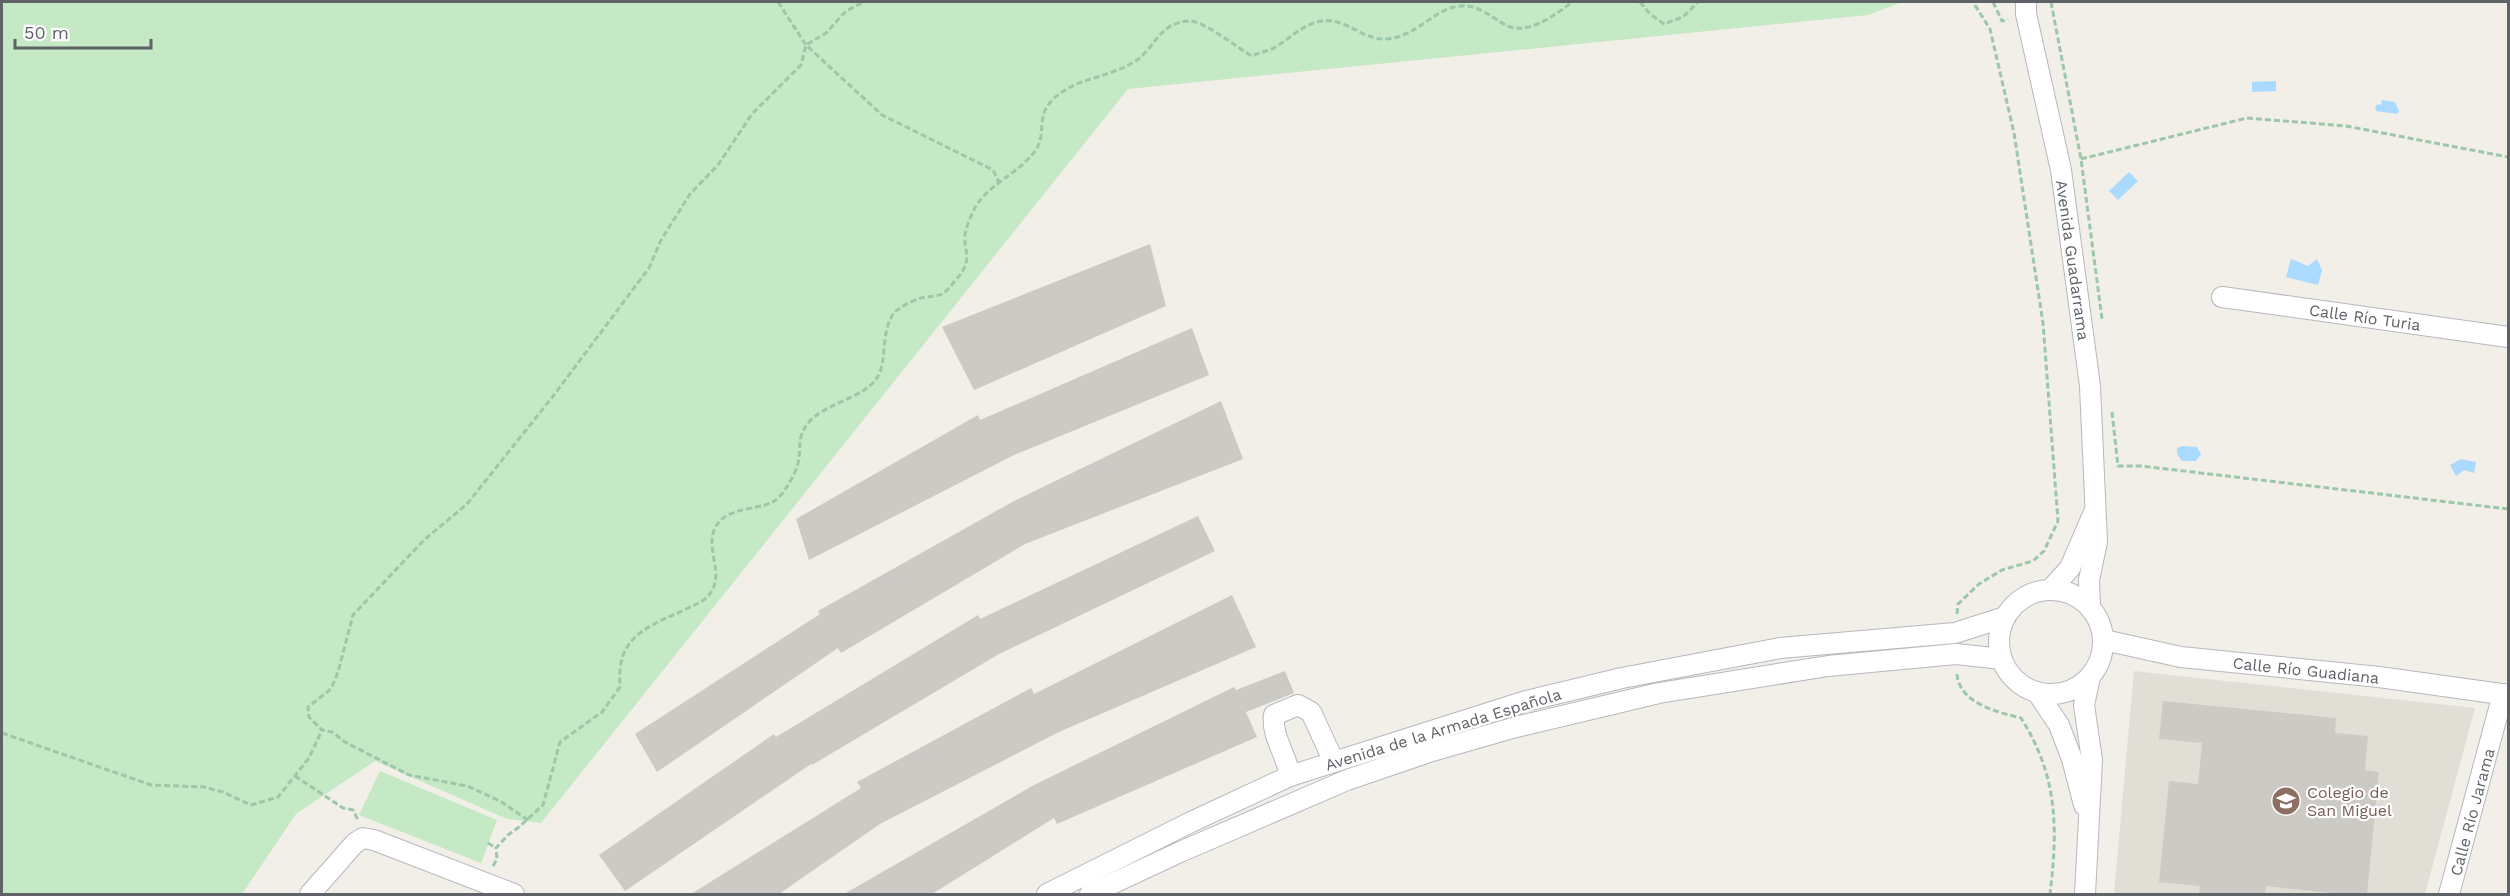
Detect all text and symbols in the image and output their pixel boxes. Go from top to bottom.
scale bar [15,12,152,50]
text: 50 m [24,22,69,43]
street label: Avenida Guadarrama [2052,179,2093,341]
street label: Calle Río Turia [2308,300,2422,335]
street label: Calle Río Guadiana [2232,653,2380,688]
street label: Avenida de la Armada Española [1323,684,1563,774]
street label: Calle Río Jarama [2446,746,2499,878]
place label: Colegio de San Miguel [2307,783,2392,820]
school or university icon: Colegio de San Miguel [2270,785,2302,817]

